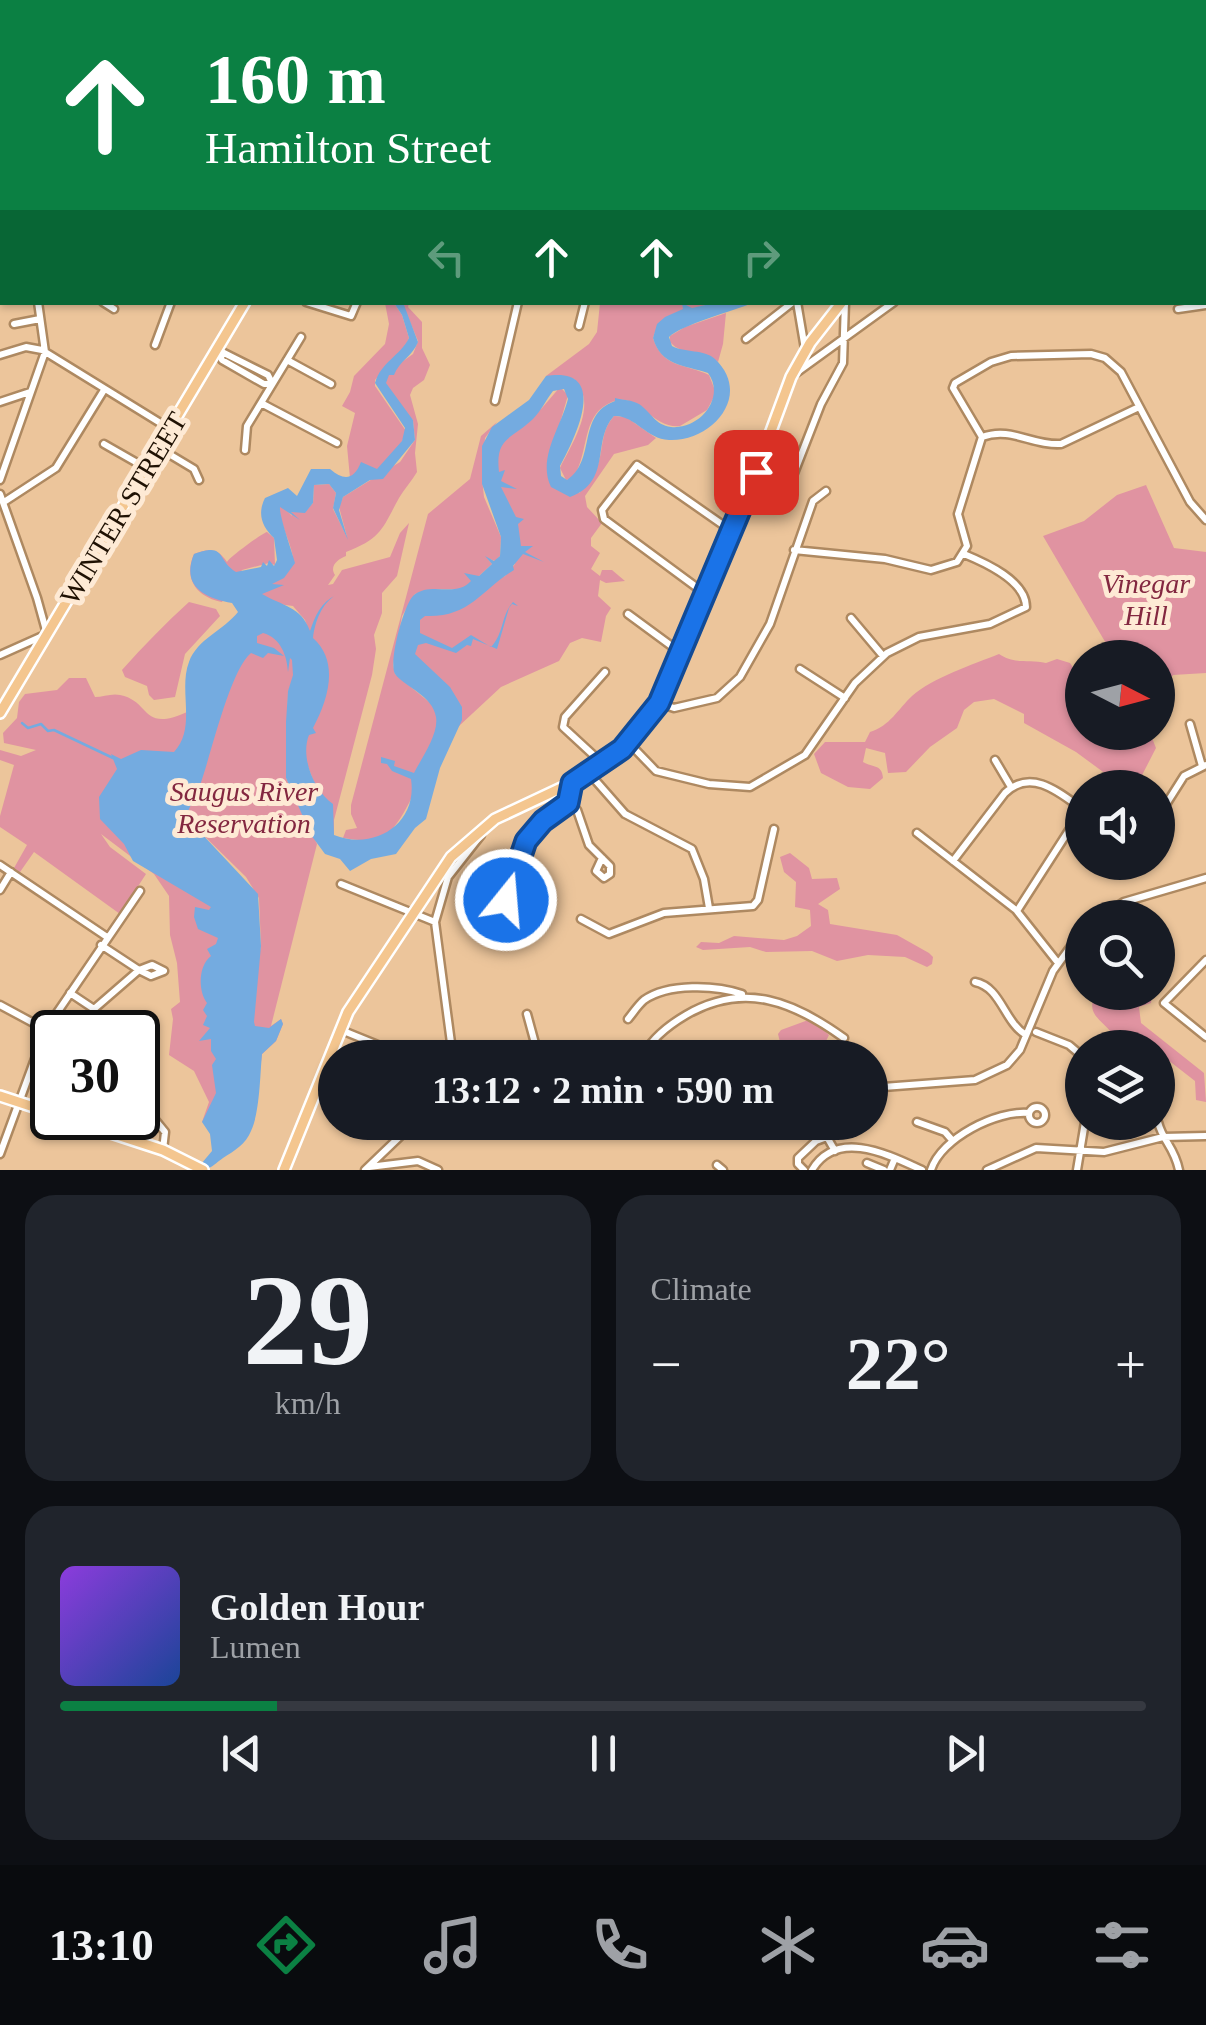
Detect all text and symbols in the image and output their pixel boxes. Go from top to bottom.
icon: ahead [40,40,170,170]
text: 160 m [205,41,386,118]
text: Hamilton Street [205,123,491,173]
icon: left [419,230,474,285]
icon: ahead [524,230,579,285]
icon: ahead [629,230,684,285]
icon: right [734,230,789,285]
street label: WINTER STREET [54,407,193,610]
pin [714,430,799,515]
icon: arrive [729,445,784,500]
park label: Vinegar Hill [1102,568,1190,631]
north arrow [1065,640,1175,750]
map controls [1065,640,1175,1140]
button: sound [1065,770,1175,880]
park label: Saugus River Reservation [170,776,318,839]
position arrow [454,848,558,952]
button: search [1065,900,1175,1010]
speed limit sign: 30 [30,1010,160,1140]
button: layers [1065,1030,1175,1140]
text: 13:12 · 2 min · 590 m [432,1069,774,1111]
text: 29 [243,1248,373,1392]
text: Climate [651,1271,752,1307]
text: 22° [846,1322,951,1405]
text: − [651,1334,682,1395]
text: + [1115,1334,1146,1395]
text: km/h [275,1385,341,1421]
text: Golden Hour [210,1586,424,1628]
text: Lumen [210,1629,301,1665]
icon: previous [214,1726,269,1781]
icon: pause [576,1726,631,1781]
icon: next [938,1726,993,1781]
icon: directions [251,1910,321,1980]
icon: music [418,1910,488,1980]
icon: phone [585,1910,655,1980]
icon: climate [753,1910,823,1980]
icon: car [920,1910,990,1980]
icon: filters [1087,1910,1157,1980]
text: 13:10 [49,1920,154,1970]

